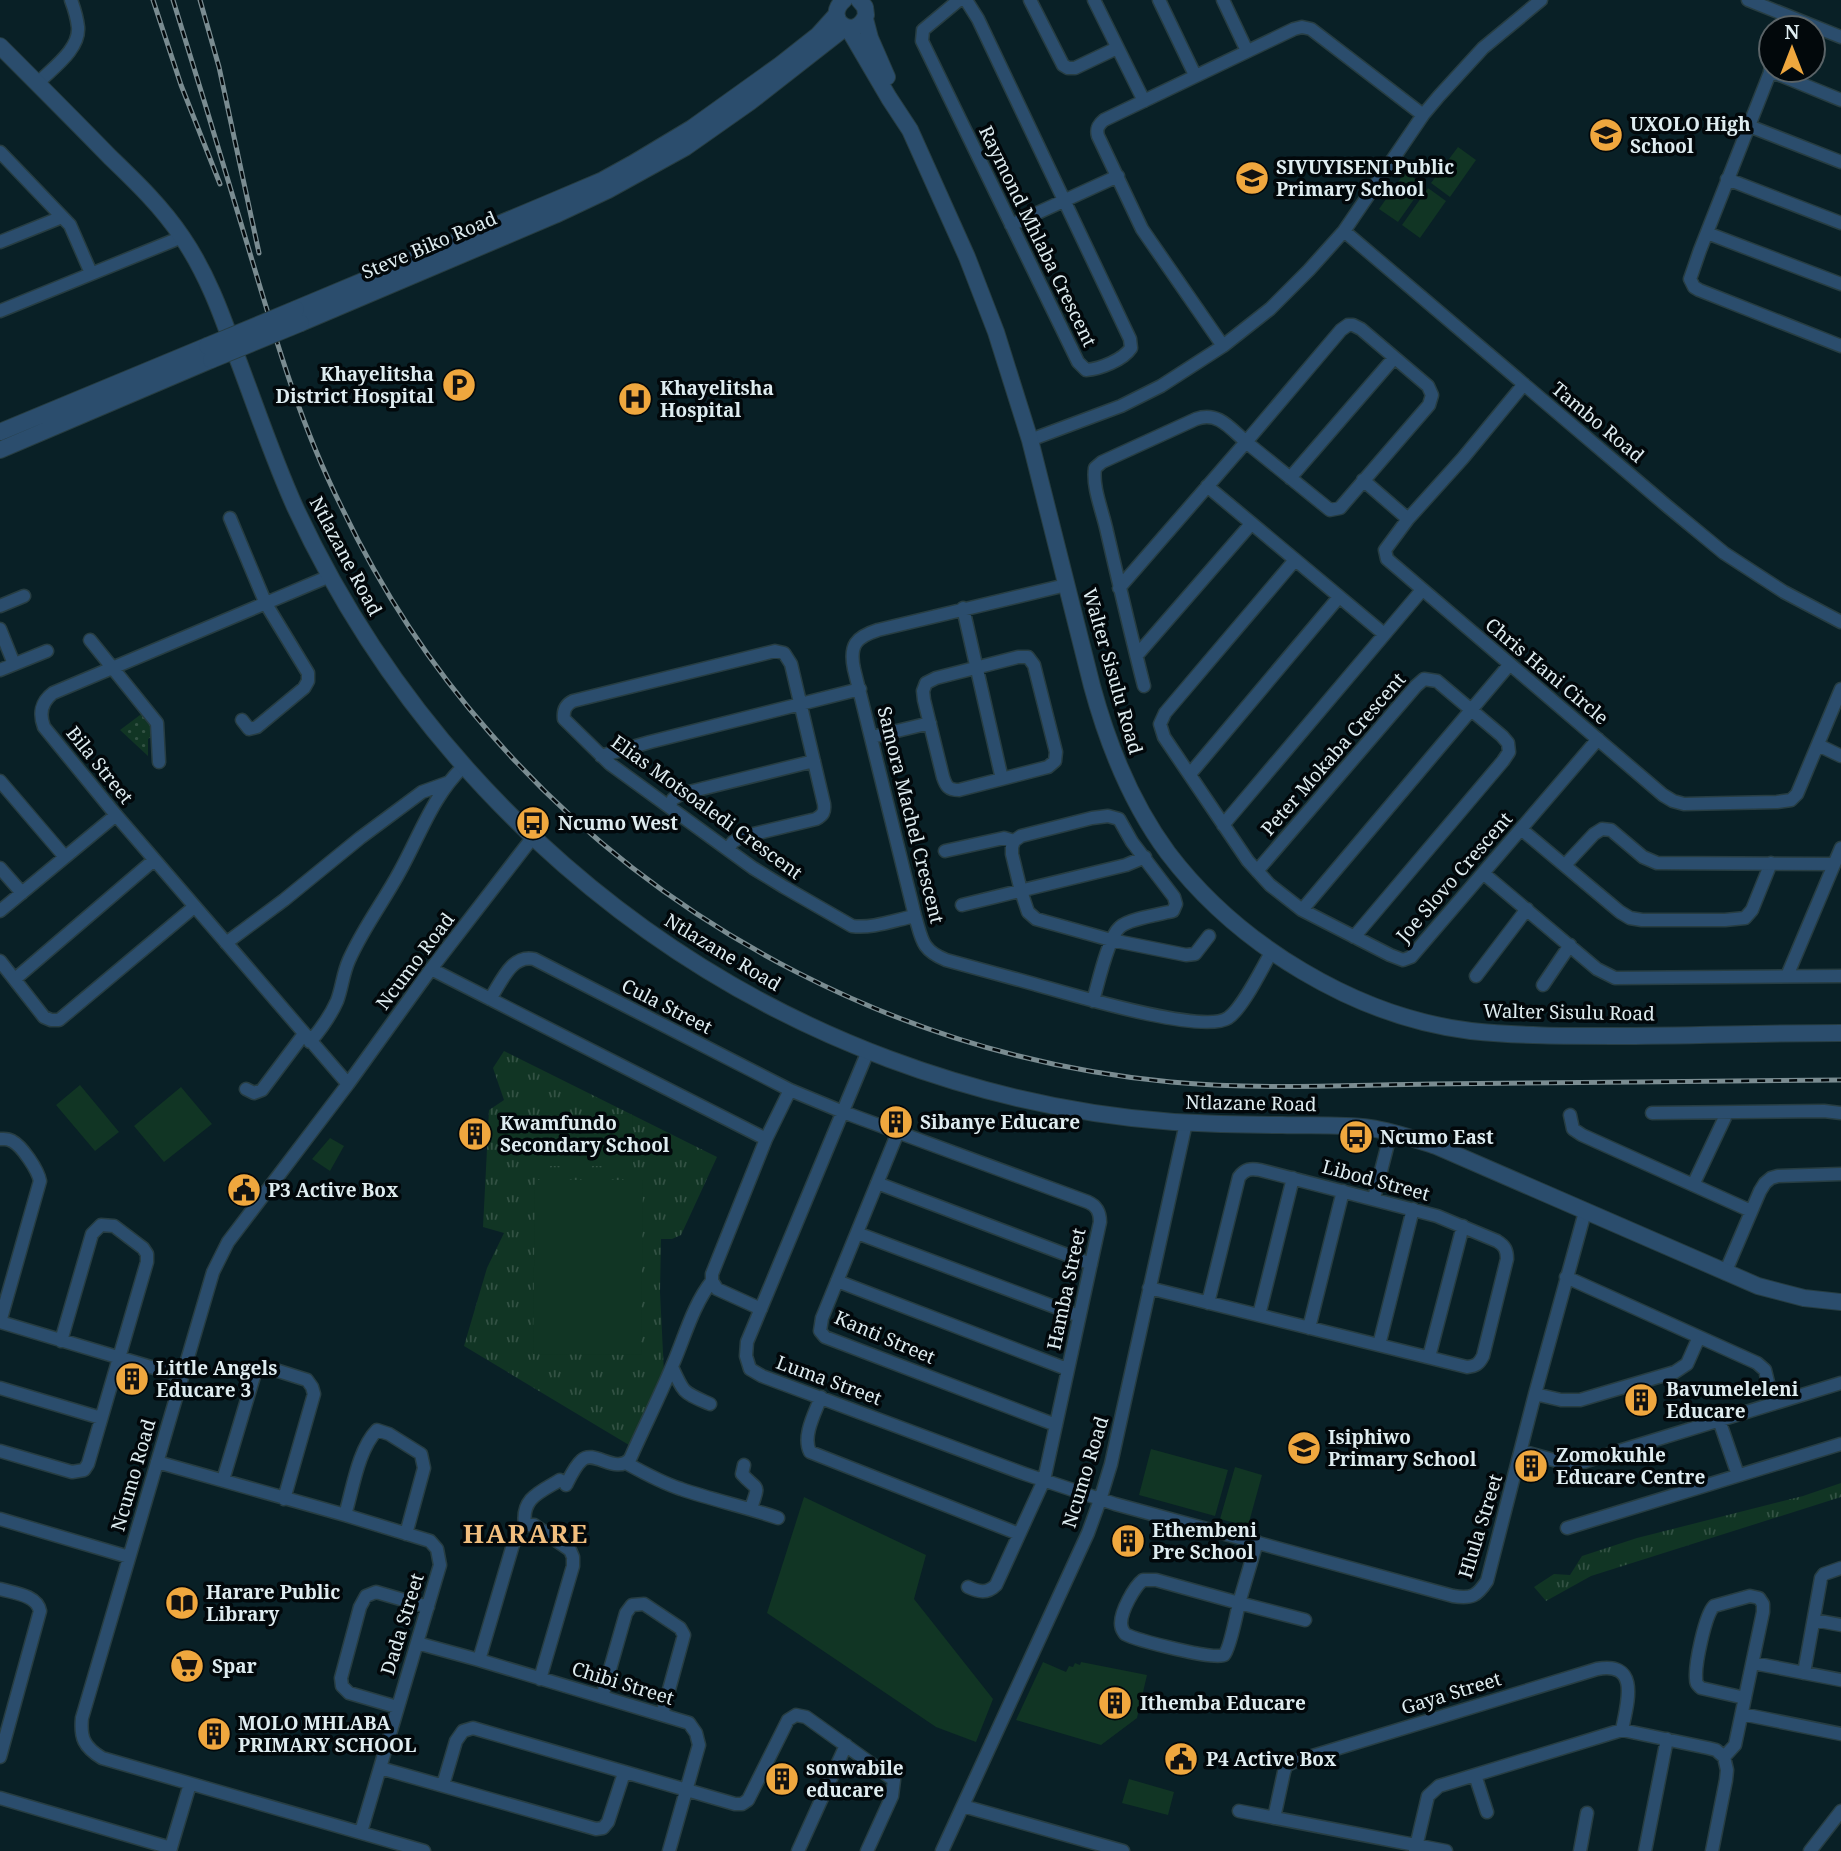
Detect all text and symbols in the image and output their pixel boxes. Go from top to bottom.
north arrow [1757,14,1827,84]
text: N [1785,19,1800,45]
place label: UXOLO High School [1630,111,1751,159]
school or university icon: UXOLO High School [1587,116,1625,154]
street label: Raymond Mhlaba Crescent [973,121,1103,351]
place label: SIVUYISENI Public Primary School [1276,154,1454,202]
school or university icon: SIVUYISENI Public Primary School [1233,159,1271,197]
street label: Steve Biko Road [358,205,501,285]
place label: Khayelitsha District Hospital [276,361,434,409]
parking icon: Khayelitsha District Hospital [440,366,478,404]
place label: Khayelitsha Hospital [660,375,774,423]
street label: Tambo Road [1546,376,1650,469]
hospital icon: Khayelitsha Hospital [616,380,654,418]
street label: Ntlazane Road [304,492,388,620]
street label: Walter Sisulu Road [1077,585,1149,757]
street label: Chris Hani Circle [1480,612,1614,730]
street label: Peter Mokaba Crescent [1255,667,1411,841]
street label: Samora Machel Crescent [871,704,951,927]
street label: Bila Street [61,721,140,810]
street label: Elias Motsoaledi Crescent [606,729,808,885]
bus stop icon: Ncumo West [514,804,552,842]
street label: Joe Slovo Crescent [1389,806,1518,948]
place label: Ncumo West [558,810,678,836]
street label: Ncumo Road [370,907,460,1015]
street label: Ntlazane Road [660,907,786,997]
street label: Cula Street [617,972,717,1040]
street label: Walter Sisulu Road [1483,998,1655,1027]
street label: Ntlazane Road [1185,1089,1317,1117]
building icon: Sibanye Educare [877,1103,915,1141]
place label: Sibanye Educare [920,1109,1080,1135]
place label: Kwamfundo Secondary School [500,1110,670,1158]
building icon: Kwamfundo Secondary School [456,1115,494,1153]
bus stop icon: Ncumo East [1337,1118,1375,1156]
place label: Ncumo East [1380,1124,1494,1150]
street label: Libod Street [1319,1153,1433,1207]
public building icon: P3 Active Box [225,1171,263,1209]
place label: P3 Active Box [268,1177,399,1203]
street label: Hamba Street [1040,1225,1092,1352]
street label: Kanti Street [831,1304,940,1370]
street label: Luma Street [773,1349,886,1411]
place label: Little Angels Educare 3 [156,1355,277,1403]
building icon: Little Angels Educare 3 [113,1360,151,1398]
place label: Bavumeleleni Educare [1666,1376,1799,1424]
building icon: Bavumeleleni Educare [1622,1381,1660,1419]
street label: Ncumo Road [1056,1413,1114,1531]
street label: Ncumo Road [105,1416,162,1534]
place label: Isiphiwo Primary School [1328,1424,1477,1472]
school or university icon: Isiphiwo Primary School [1285,1429,1323,1467]
place label: Zomokuhle Educare Centre [1556,1442,1705,1490]
building icon: Zomokuhle Educare Centre [1512,1447,1550,1485]
street label: Hlula Street [1452,1470,1508,1581]
district label: HARARE [463,1515,589,1551]
place label: Ethembeni Pre School [1152,1517,1257,1565]
building icon: Ethembeni Pre School [1109,1522,1147,1560]
street label: Dada Street [374,1570,430,1678]
place label: Harare Public Library [206,1579,340,1627]
library icon: Harare Public Library [163,1584,201,1622]
supermarket icon: Spar [168,1647,206,1685]
place label: Spar [212,1653,257,1679]
street label: Chibi Street [569,1655,678,1711]
street label: Gaya Street [1398,1665,1504,1721]
building icon: Ithemba Educare [1096,1684,1134,1722]
place label: Ithemba Educare [1140,1690,1306,1716]
place label: MOLO MHLABA PRIMARY SCHOOL [238,1710,416,1758]
building icon: MOLO MHLABA PRIMARY SCHOOL [195,1715,233,1753]
public building icon: P4 Active Box [1162,1740,1200,1778]
place label: P4 Active Box [1206,1746,1337,1772]
place label: sonwabile educare [806,1755,904,1803]
building icon: sonwabile educare [763,1760,801,1798]

